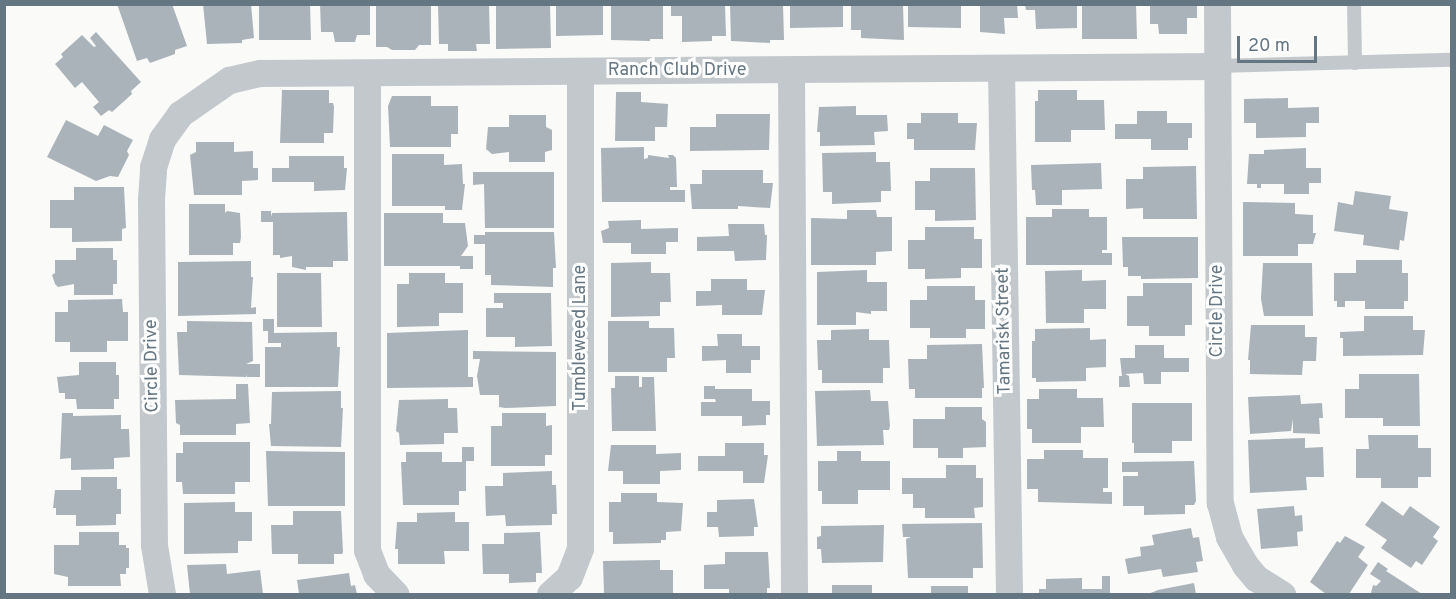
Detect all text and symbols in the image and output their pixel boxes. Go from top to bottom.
scale bar [1240,24,1320,62]
text: 20 m [1248,35,1290,58]
street label: Ranch Club Drive [608,60,746,82]
street label: Circle Drive [1207,264,1229,358]
street label: Tumbleweed Lane [570,265,592,411]
street label: Tamarisk Street [993,267,1017,395]
street label: Circle Drive [141,319,165,413]

